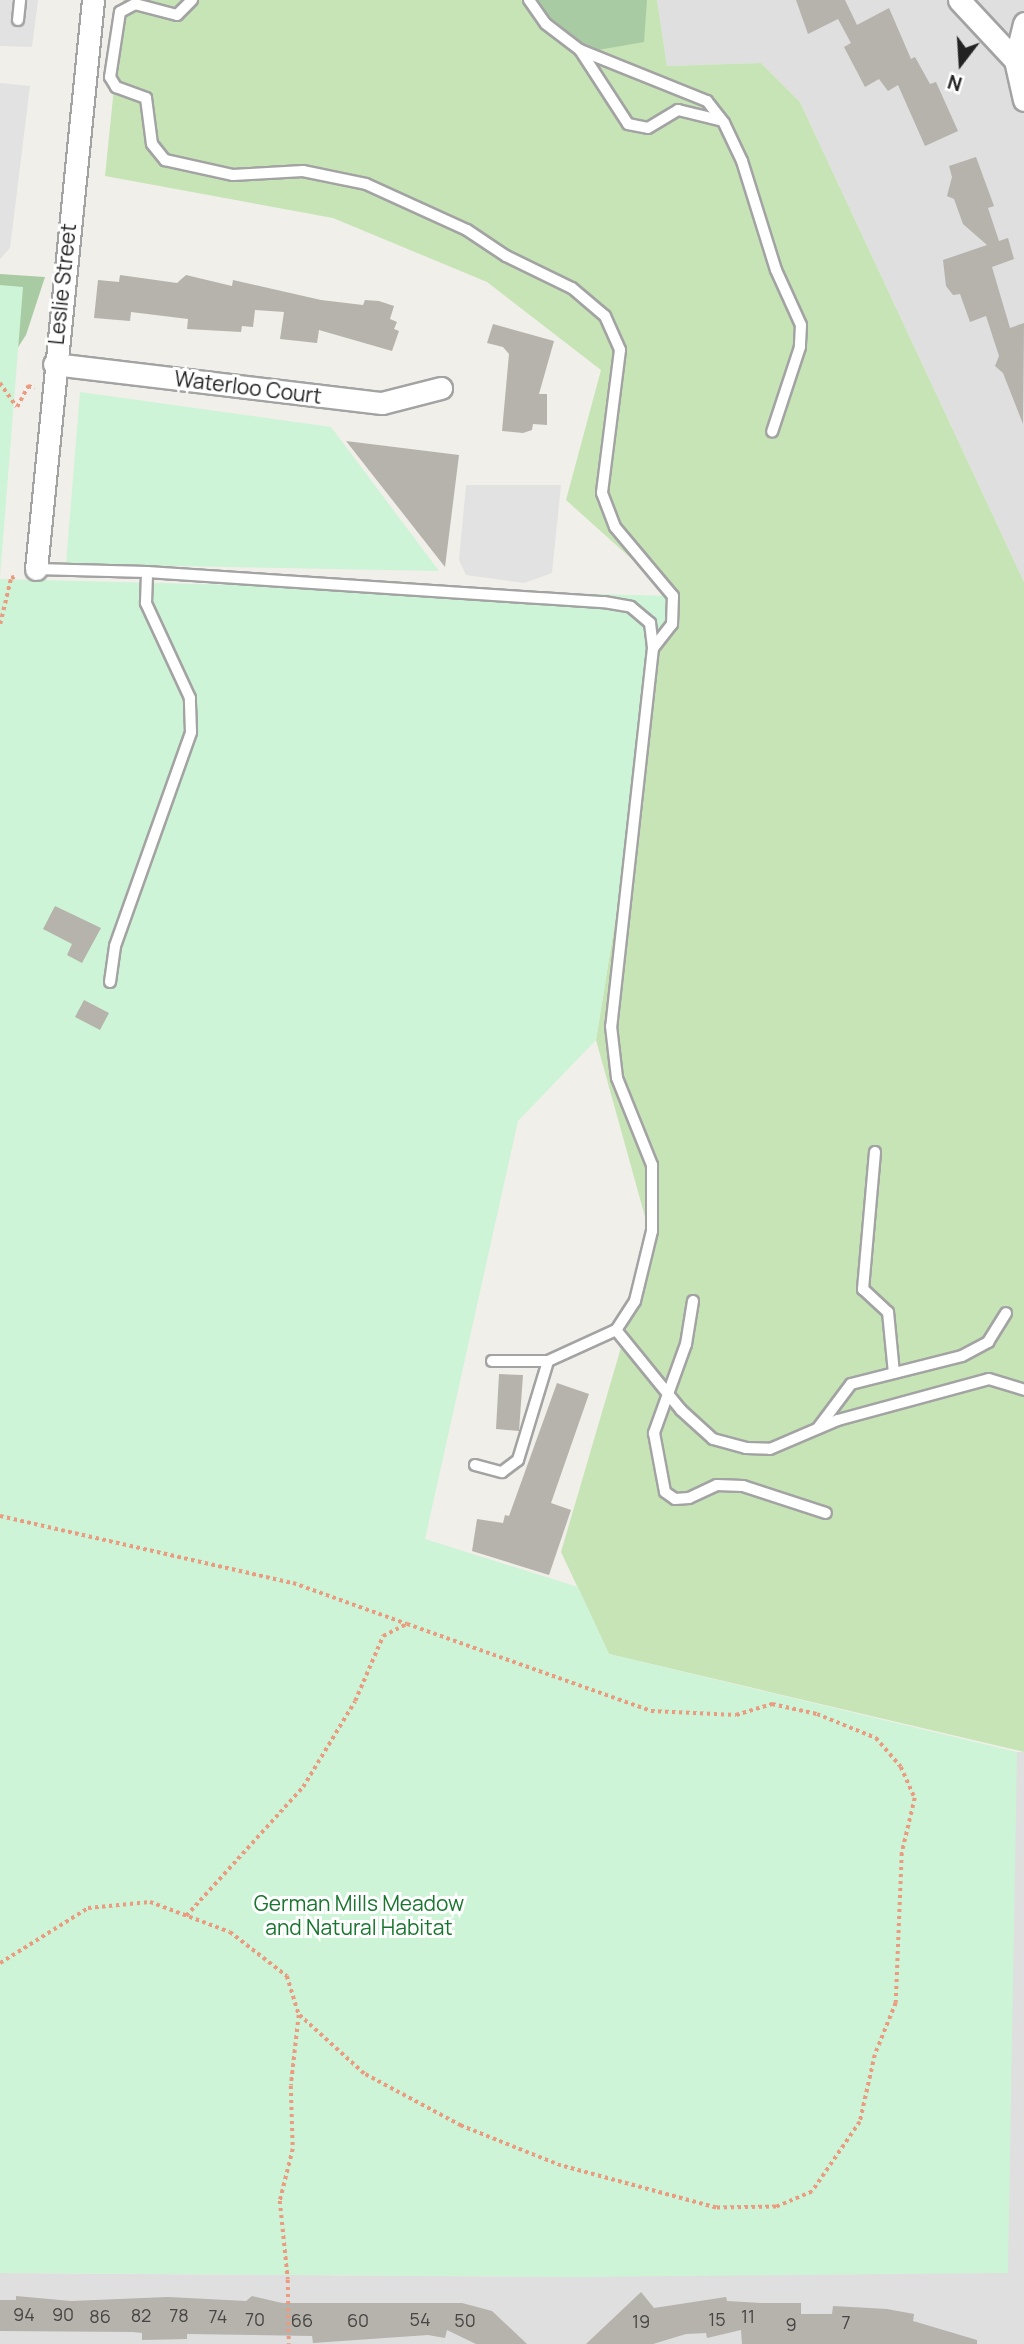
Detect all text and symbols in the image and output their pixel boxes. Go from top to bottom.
north arrow [926,28,996,98]
text: N [945,69,965,98]
street label: Leslie Street [43,222,81,346]
street label: Waterloo Court [173,365,323,409]
park label: German Mills Meadow and Natural Habitat [254,1890,464,1940]
house number: 94 [13,2303,35,2325]
house number: 90 [52,2303,74,2325]
house number: 82 [131,2304,151,2326]
house number: 78 [169,2304,189,2326]
house number: 86 [89,2305,111,2327]
house number: 74 [209,2305,227,2327]
house number: 11 [741,2305,755,2327]
house number: 70 [245,2308,265,2330]
house number: 54 [409,2308,431,2330]
house number: 15 [708,2308,726,2330]
house number: 66 [291,2309,313,2331]
house number: 60 [347,2309,369,2331]
house number: 50 [454,2309,476,2331]
house number: 19 [632,2310,650,2332]
house number: 7 [841,2311,851,2333]
house number: 9 [785,2313,797,2335]

